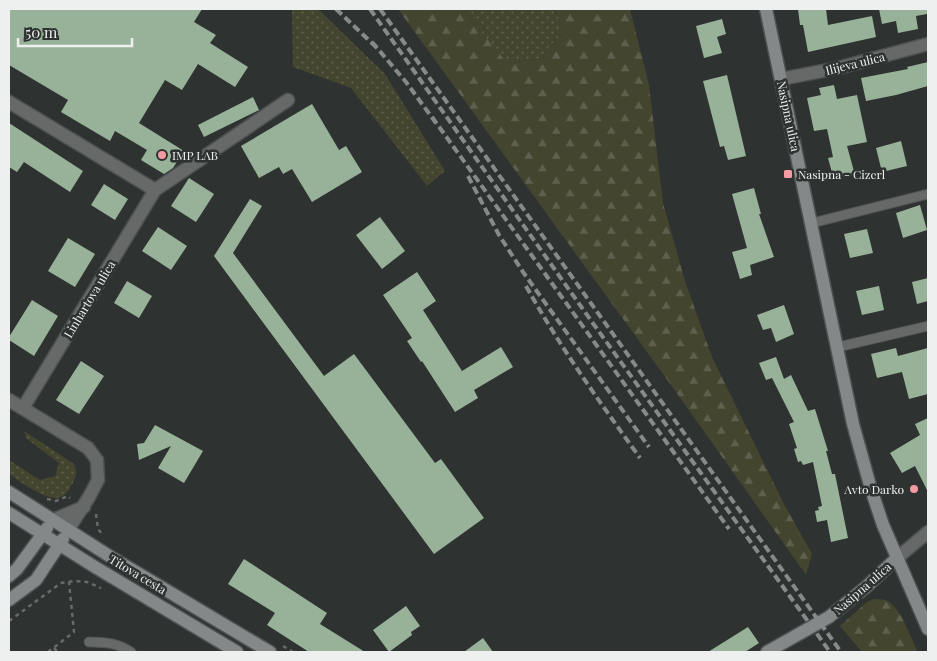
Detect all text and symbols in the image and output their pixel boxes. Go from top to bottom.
scale bar [18,15,131,47]
text: 50 m [25,22,58,42]
street label: Ilijeva ulica [824,48,886,78]
street label: Nasipna ulica [774,79,804,153]
place label: IMP LAB [172,147,218,163]
marker: IMP LAB [156,149,168,161]
place label: Nasipna - Cizerl [798,166,886,182]
marker: Nasipna - Cizerl [782,168,794,180]
street label: Linhartova ulica [60,257,118,340]
place label: Avto Darko [843,481,904,497]
marker: Avto Darko [908,483,920,495]
street label: Titova cesta [107,551,169,597]
street label: Nasipna ulica [830,558,894,618]

